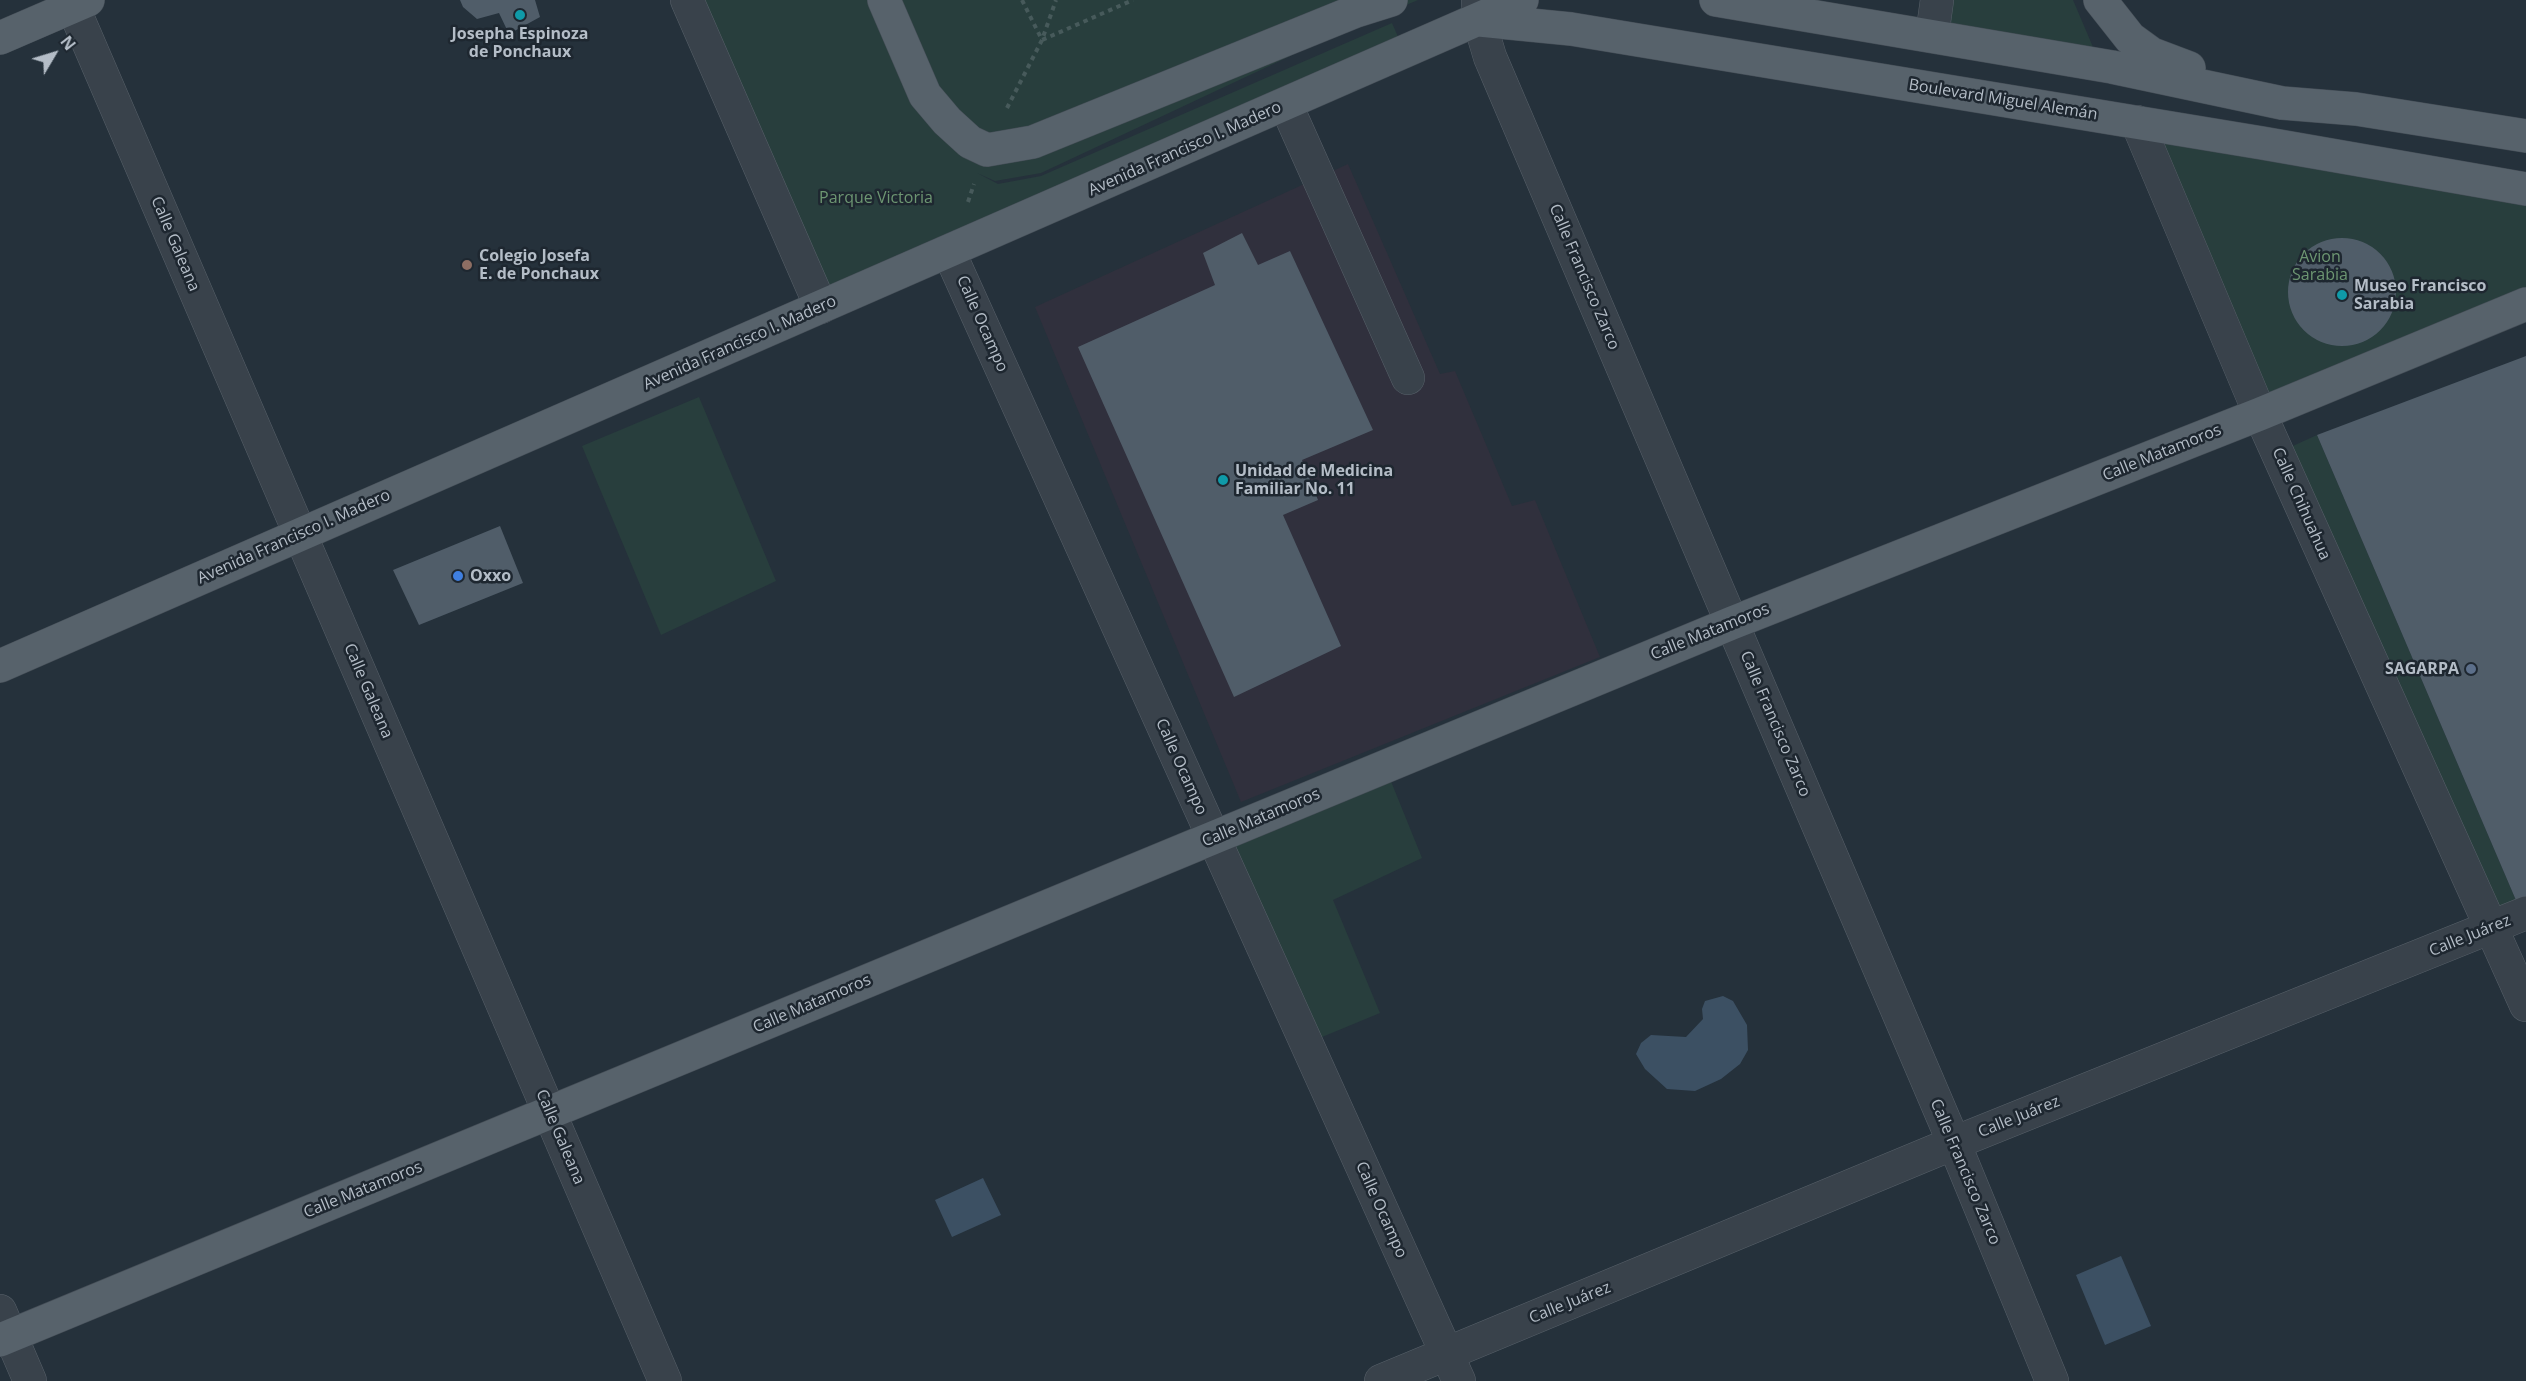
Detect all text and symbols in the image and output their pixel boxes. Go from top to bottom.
marker: Josepha Espinoza de Ponchaux [513,8,527,22]
north arrow [24,24,84,84]
place label: Josepha Espinoza de Ponchaux [452,24,588,62]
text: N [56,31,81,55]
street label: Boulevard Miguel Alemán [1907,76,2099,124]
street label: Avenida Francisco I. Madero [1086,98,1284,200]
park label: Parque Victoria [819,188,933,208]
street label: Calle Galeana [146,194,204,294]
street label: Calle Francisco Zarco [1545,201,1623,353]
place label: Colegio Josefa E. de Ponchaux [479,246,599,284]
park label: Avion Sarabia [2292,247,2348,285]
marker: Colegio Josefa E. de Ponchaux [460,258,474,272]
street label: Calle Ocampo [952,273,1012,375]
place label: Museo Francisco Sarabia [2354,276,2486,314]
marker: Museo Francisco Sarabia [2335,288,2349,302]
street label: Avenida Francisco I. Madero [641,292,839,394]
street label: Calle Matamoros [2100,420,2224,486]
street label: Calle Chihuahua [2268,445,2334,563]
place label: Unidad de Medicina Familiar No. 11 [1235,461,1393,499]
marker: Unidad de Medicina Familiar No. 11 [1216,473,1230,487]
street label: Avenida Francisco I. Madero [195,486,393,588]
place label: Oxxo [470,566,511,586]
marker: Oxxo [451,569,465,583]
street label: Calle Matamoros [1648,599,1772,665]
street label: Calle Galeana [339,641,397,741]
street label: Calle Francisco Zarco [1736,648,1814,800]
place label: SAGARPA [2385,659,2459,679]
marker: SAGARPA [2464,662,2478,676]
street label: Calle Ocampo [1151,716,1211,818]
street label: Calle Matamoros [1199,784,1323,852]
street label: Calle Juárez [2426,911,2514,961]
street label: Calle Matamoros [750,970,874,1038]
street label: Calle Galeana [531,1087,589,1187]
street label: Calle Juárez [1975,1092,2063,1142]
street label: Calle Francisco Zarco [1926,1096,2004,1248]
street label: Calle Matamoros [301,1157,425,1223]
street label: Calle Ocampo [1351,1159,1411,1261]
street label: Calle Juárez [1526,1278,1614,1328]

